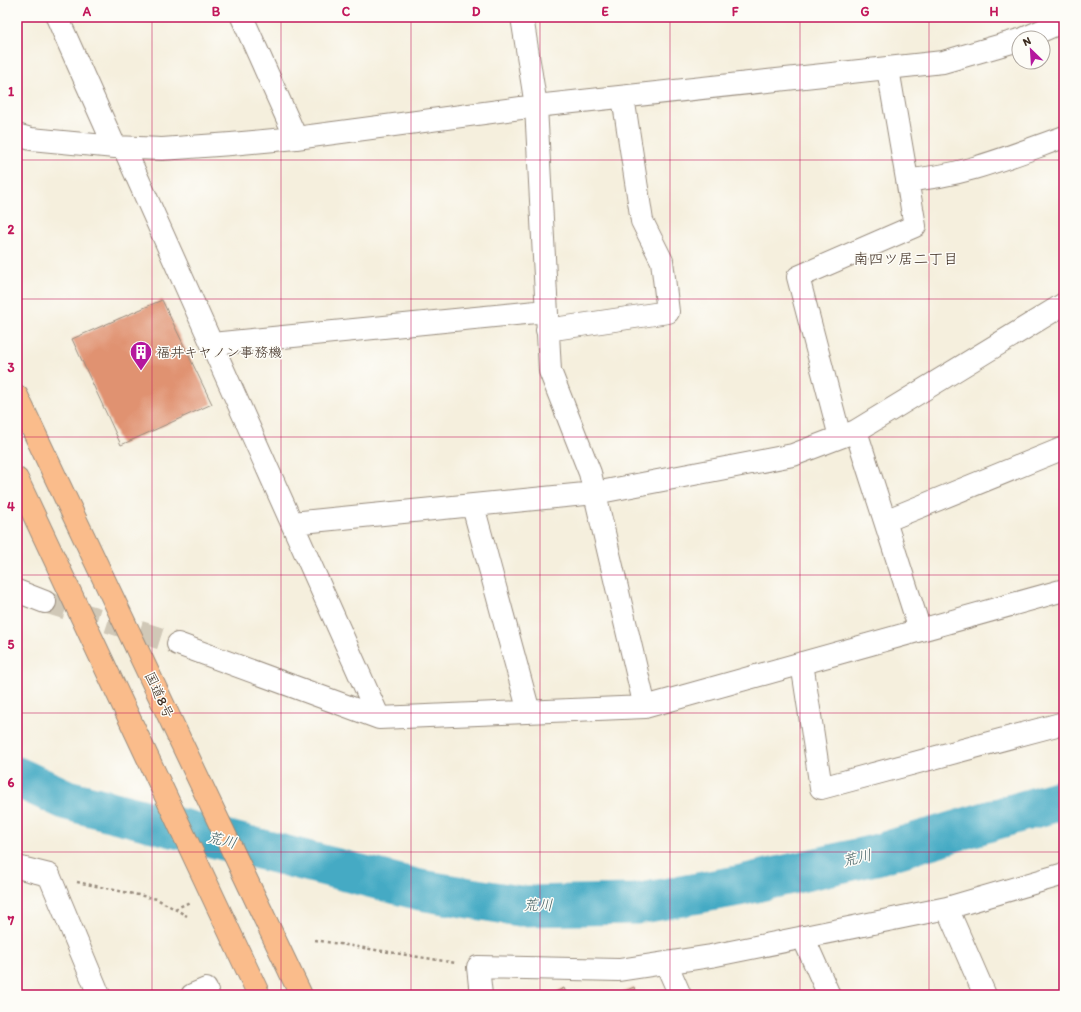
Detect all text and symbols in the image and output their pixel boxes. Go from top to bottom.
text: A [82,4,92,19]
text: B [212,4,221,19]
text: C [342,4,351,19]
text: D [472,4,481,19]
text: E [601,4,609,19]
text: F [732,4,739,19]
text: G [861,4,870,19]
text: H [990,4,999,19]
north arrow [1011,30,1051,70]
text: N [1021,34,1033,49]
text: 1 [8,84,14,99]
text: 2 [8,222,15,237]
district label: 南四ツ居二丁目 [853,250,959,268]
building icon: 福井キヤノン事務機 [128,339,154,372]
place label: 福井キヤノン事務機 [156,344,282,361]
text: 3 [7,360,15,375]
text: 4 [7,499,15,514]
text: 5 [8,637,15,652]
street label: 国道8号 [141,669,177,721]
text: 6 [8,775,15,790]
water label: 荒川 [205,828,239,852]
water label: 荒川 [840,846,874,870]
water label: 荒川 [523,896,553,914]
text: 7 [7,913,15,928]

